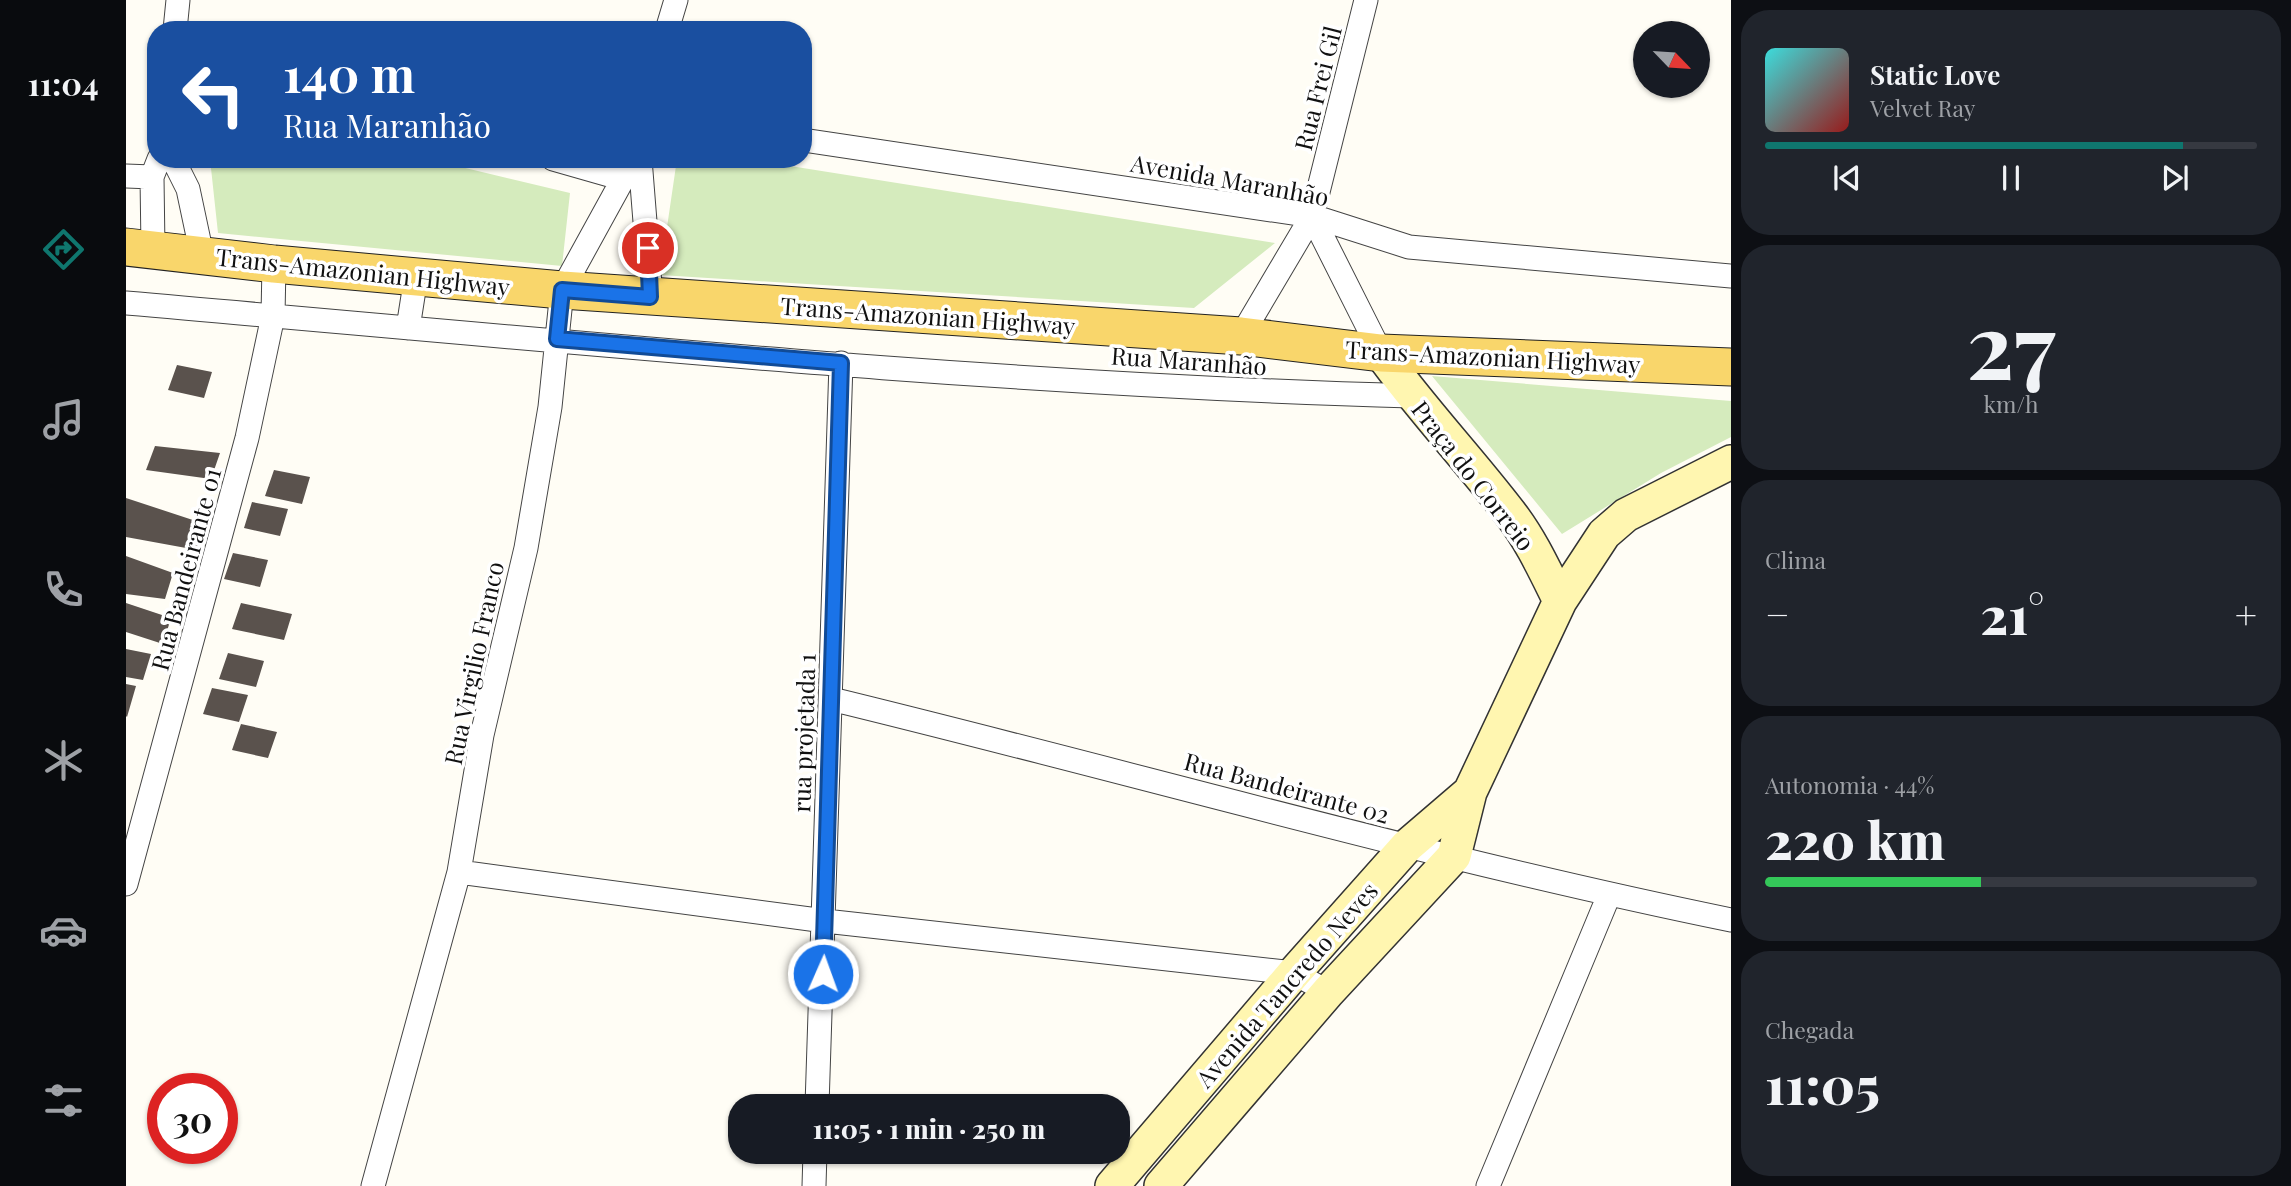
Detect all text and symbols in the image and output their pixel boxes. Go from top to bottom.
north arrow [1633,21,1710,98]
map controls [1633,21,1710,98]
street label: Rua Frei Gil [1286,22,1348,153]
text: 140 m [283,40,415,105]
icon: left [168,49,259,140]
text: Static Love [1870,57,2000,92]
text: 11:04 [27,61,99,104]
text: Velvet Ray [1870,92,1975,123]
text: Rua Maranhão [283,103,491,146]
street label: Avenida Maranhão [1127,146,1332,212]
icon: previous [1828,159,1866,197]
icon: pause [1992,159,2030,197]
icon: next [2156,159,2194,197]
pin [618,218,678,278]
icon: directions [39,225,88,274]
icon: arrive [629,229,667,267]
street label: Trans-Amazonian Highway [215,240,511,302]
text: 27 [1967,282,2056,403]
street label: Trans-Amazonian Highway [780,289,1076,341]
street label: Trans-Amazonian Highway [1345,332,1641,380]
street label: Rua Maranhão [1110,339,1268,381]
text: km/h [1983,388,2039,419]
street label: Praça do Correio [1405,393,1543,557]
icon: music [39,395,88,444]
street label: Rua Bandeirante 01 [143,464,227,674]
text: Clima [1765,544,1826,575]
street label: Rua Virgilio Franco [436,559,510,767]
icon: phone [39,565,88,614]
text: 21° [1980,579,2044,648]
text: − [1765,588,1790,639]
text: + [2235,588,2257,639]
street label: rua projetada 1 [784,653,822,813]
icon: climate [39,736,88,785]
street label: Rua Bandeirante 02 [1181,744,1393,830]
text: Autonomia · 44% [1765,769,1934,800]
text: 220 km [1765,804,1945,873]
street label: Avenida Tancredo Neves [1187,875,1384,1094]
icon: car [39,906,88,955]
position arrow [786,937,860,1011]
text: Chegada [1765,1014,1854,1045]
text: 11:05 [1765,1049,1880,1118]
speed limit sign: 30 [147,1073,238,1164]
icon: filters [39,1076,88,1125]
text: 11:05 · 1 min · 250 m [813,1111,1045,1146]

